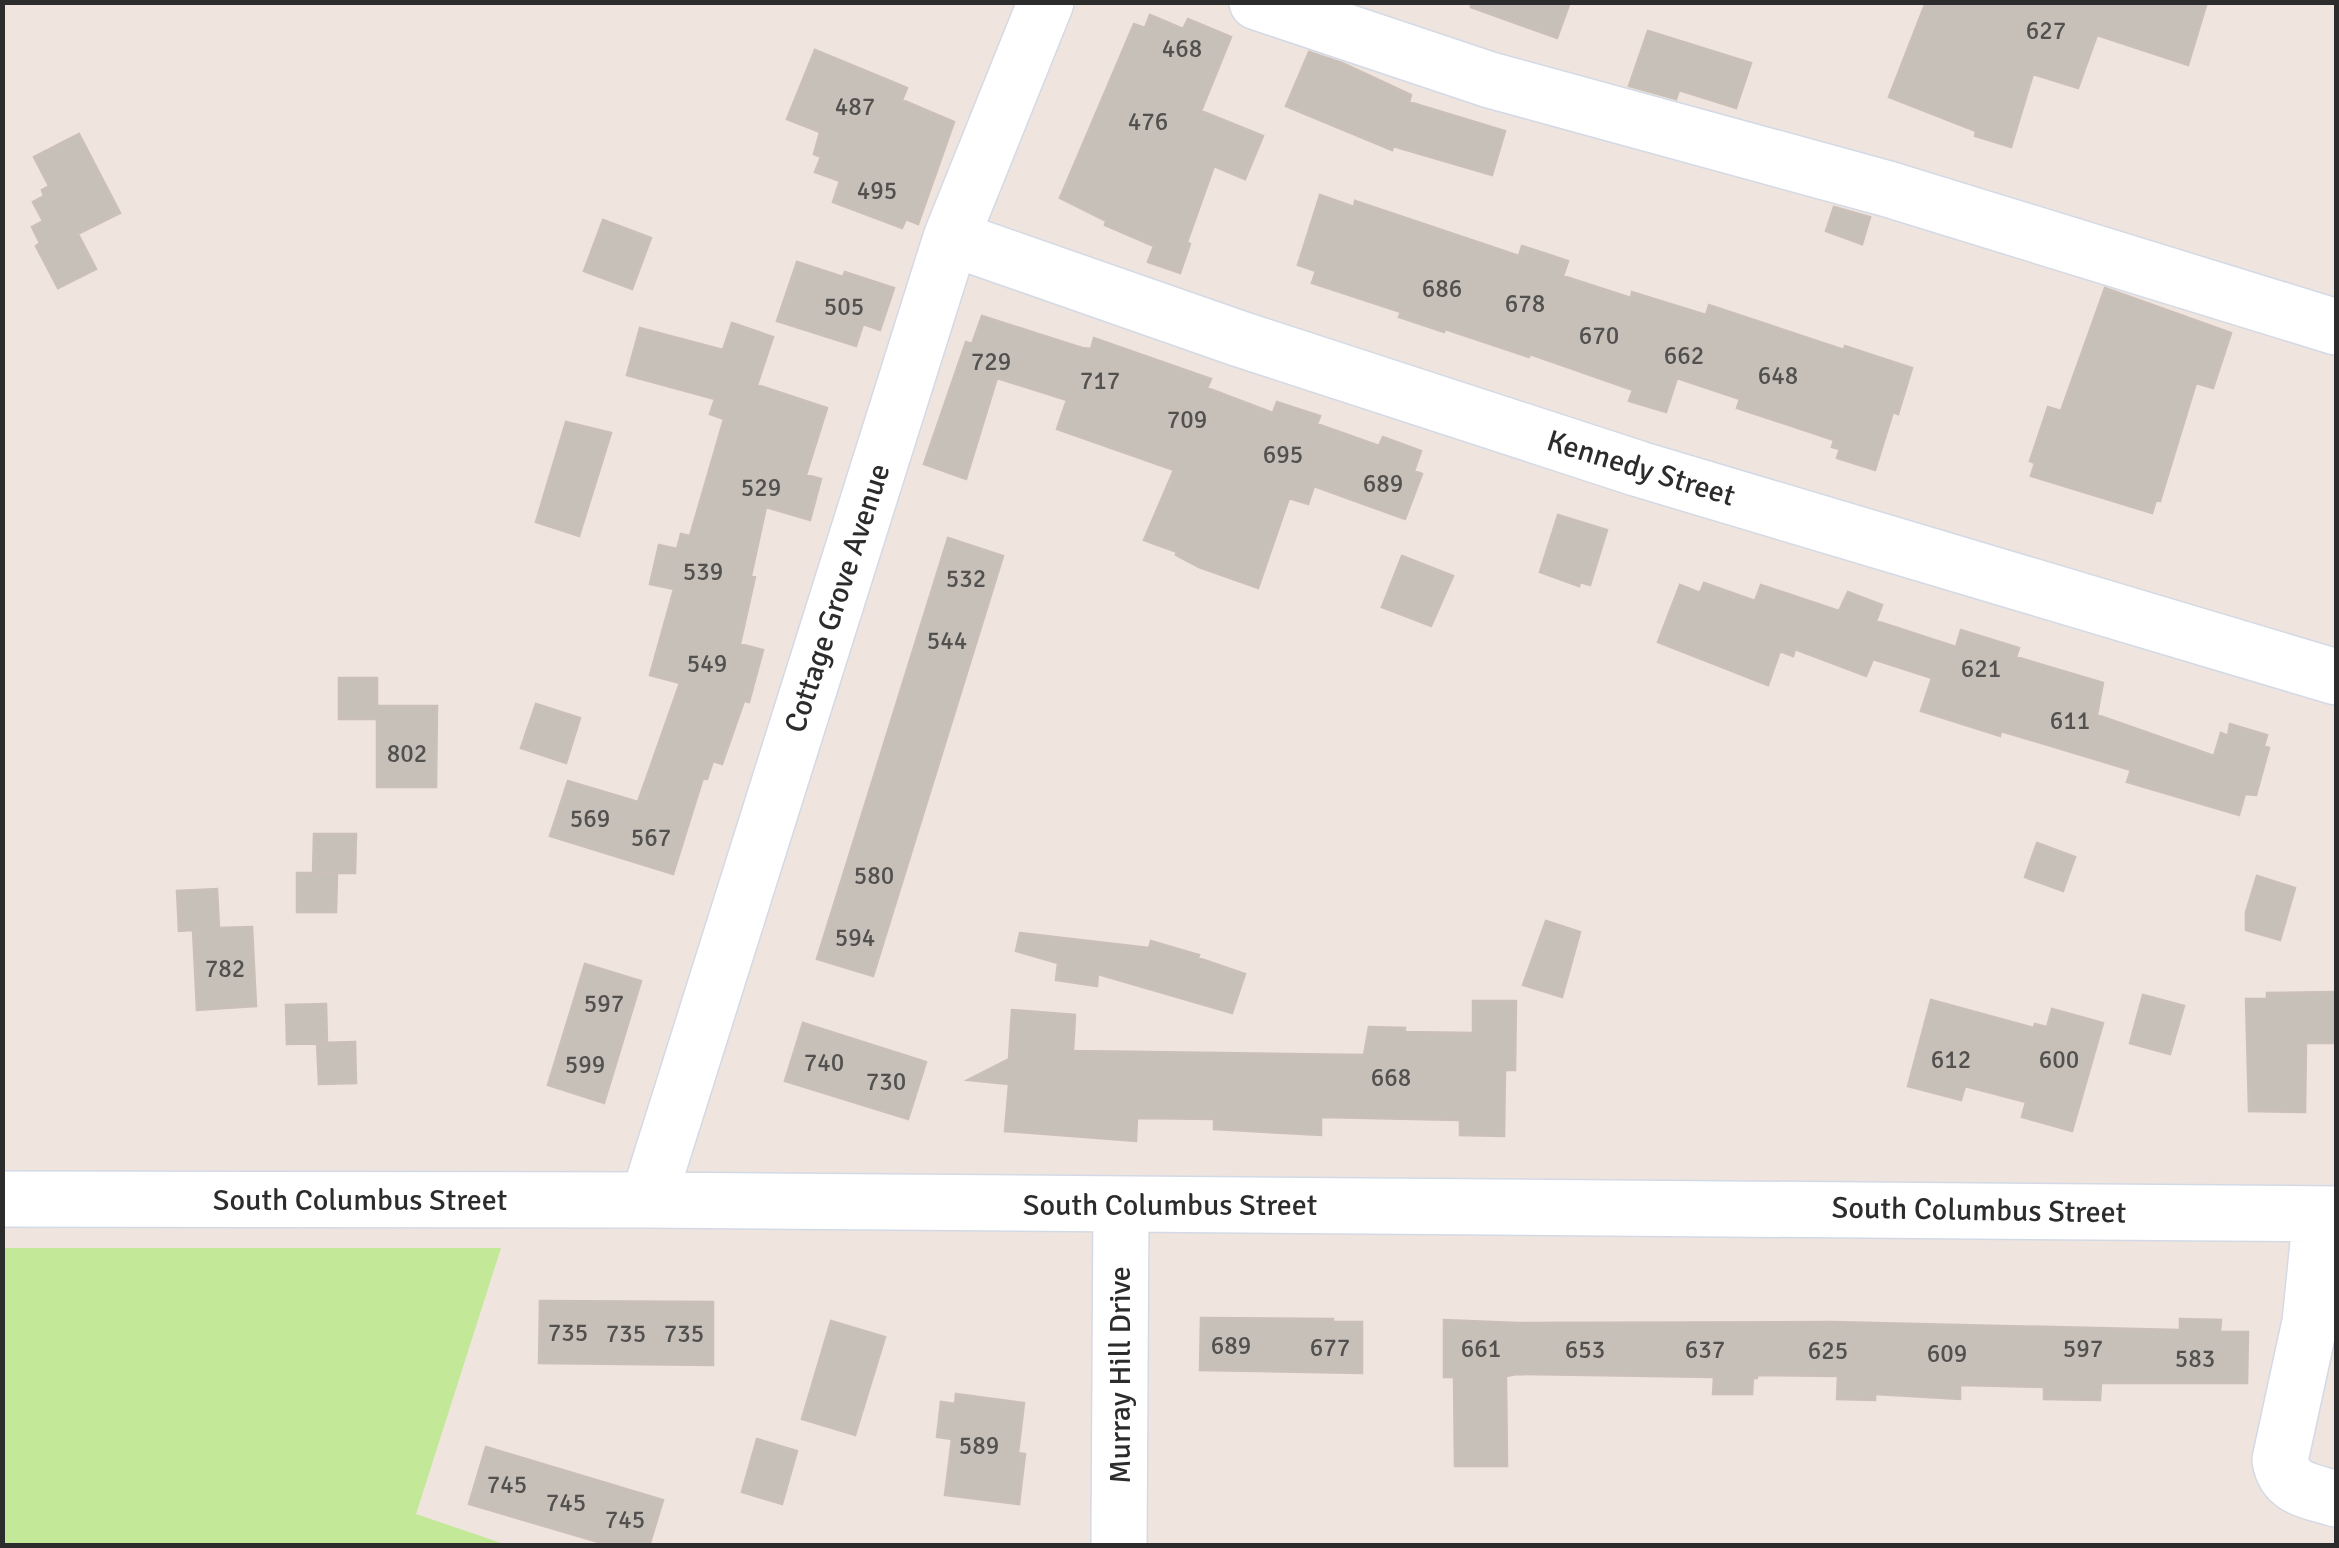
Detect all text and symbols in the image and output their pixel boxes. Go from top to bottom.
house number: 627 [2026,15,2066,46]
house number: 468 [1162,33,1202,64]
house number: 487 [835,91,875,122]
house number: 476 [1128,106,1168,137]
house number: 495 [857,175,897,206]
house number: 686 [1422,273,1462,304]
house number: 678 [1505,288,1545,319]
house number: 505 [824,291,864,322]
house number: 670 [1579,320,1619,351]
house number: 662 [1664,340,1704,371]
house number: 729 [971,346,1011,377]
house number: 648 [1758,360,1798,391]
house number: 717 [1080,365,1120,396]
house number: 709 [1167,404,1207,435]
street label: Kennedy Street [1542,422,1739,515]
house number: 695 [1263,439,1303,470]
street label: Cottage Grove Avenue [777,459,898,737]
house number: 689 [1363,468,1403,499]
house number: 529 [741,472,781,503]
house number: 539 [683,556,723,587]
house number: 532 [946,563,986,594]
house number: 544 [927,625,967,656]
house number: 549 [687,648,727,679]
house number: 621 [1961,653,2001,684]
house number: 611 [2050,705,2090,736]
house number: 802 [387,738,427,769]
house number: 569 [570,803,610,834]
house number: 567 [631,822,671,853]
house number: 580 [854,860,894,891]
house number: 594 [835,922,875,953]
house number: 782 [205,953,245,984]
house number: 597 [584,988,624,1019]
house number: 612 [1931,1044,1971,1075]
house number: 600 [2039,1044,2079,1075]
house number: 740 [804,1047,844,1078]
house number: 599 [565,1049,605,1080]
house number: 668 [1371,1062,1411,1093]
house number: 730 [866,1066,906,1097]
street label: South Columbus Street [213,1182,507,1219]
street label: South Columbus Street [1023,1187,1317,1224]
street label: South Columbus Street [1831,1189,2127,1232]
street label: Murray Hill Drive [1102,1266,1139,1484]
house number: 735 [548,1317,588,1348]
house number: 735 [606,1318,646,1349]
house number: 735 [664,1318,704,1349]
house number: 689 [1211,1330,1251,1361]
house number: 677 [1310,1332,1350,1363]
house number: 661 [1461,1333,1501,1364]
house number: 597 [2063,1333,2103,1364]
house number: 653 [1565,1334,1605,1365]
house number: 637 [1685,1334,1725,1365]
house number: 625 [1808,1335,1848,1366]
house number: 609 [1927,1338,1967,1369]
house number: 583 [2175,1343,2215,1374]
house number: 589 [959,1430,999,1461]
house number: 745 [487,1469,527,1500]
house number: 745 [546,1487,586,1518]
house number: 745 [605,1504,645,1535]

